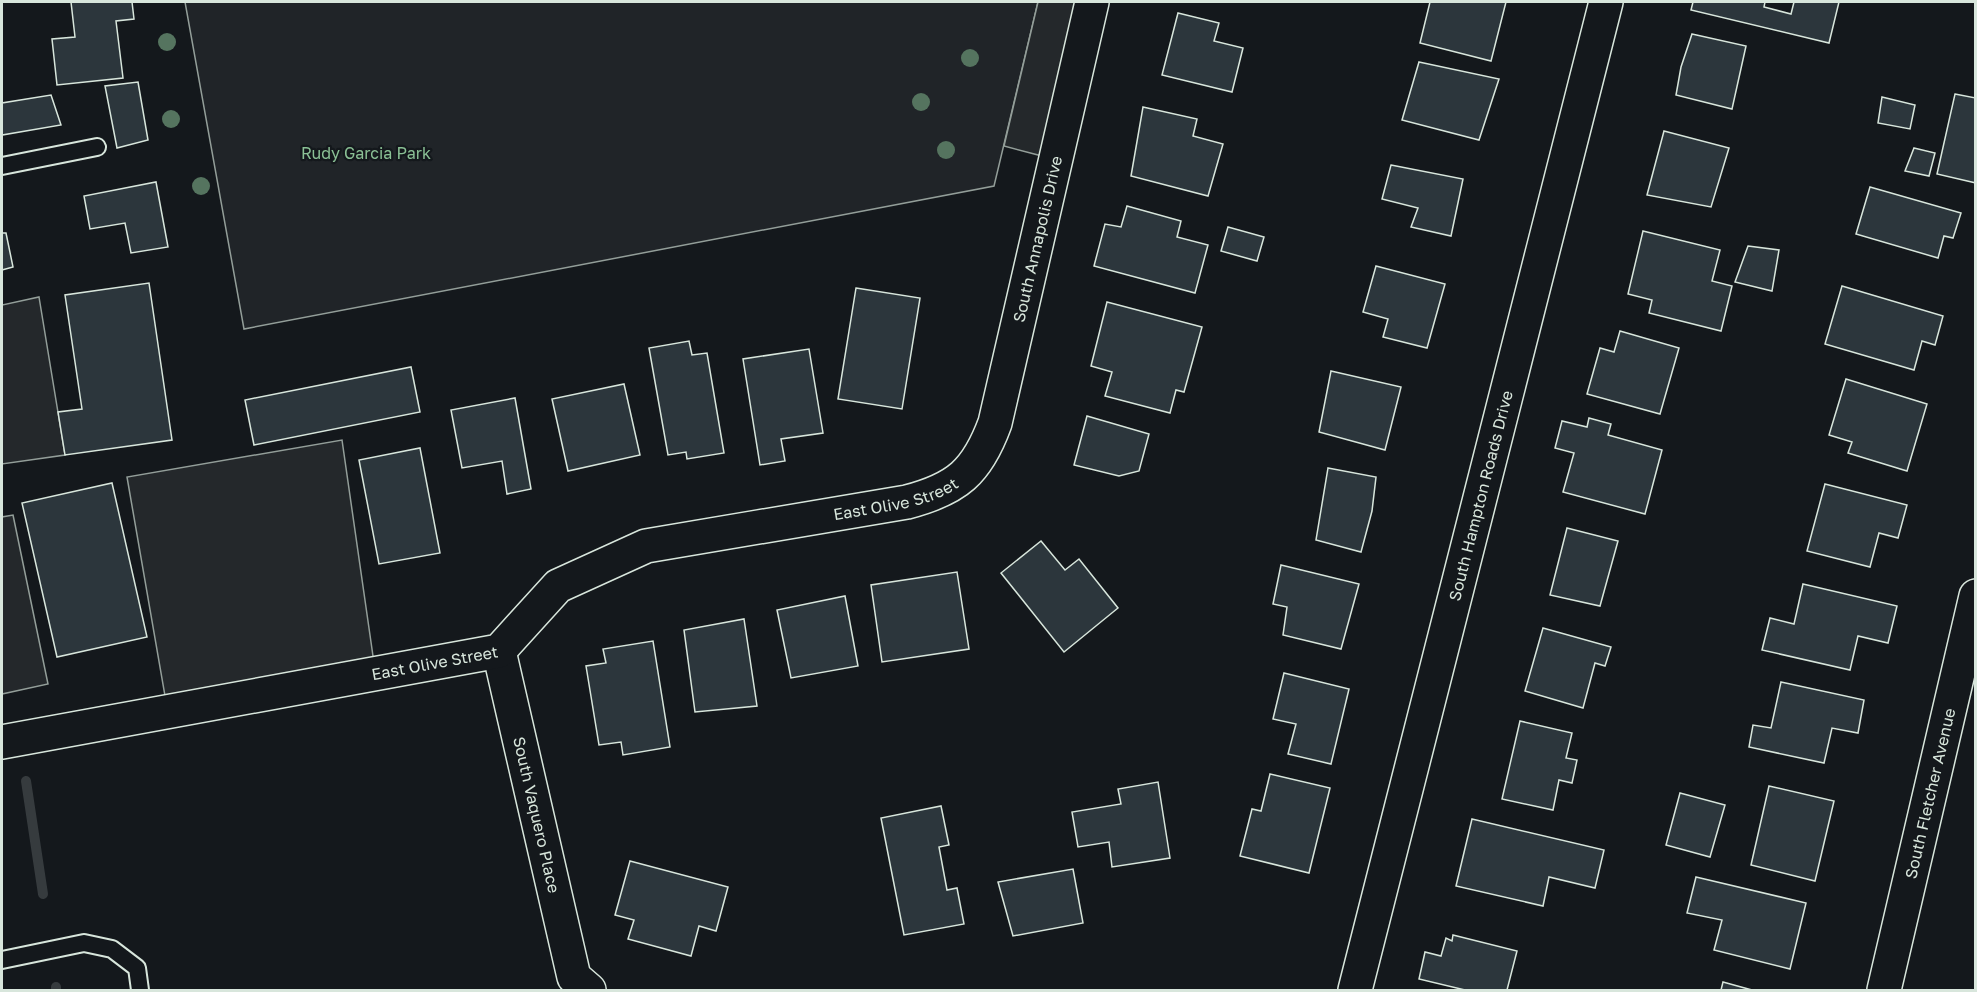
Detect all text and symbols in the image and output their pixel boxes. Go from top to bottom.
park label: Rudy Garcia Park [301,143,431,163]
street label: South Annapolis Drive [1009,154,1066,324]
street label: South Hampton Roads Drive [1444,388,1517,603]
street label: East Olive Street [832,473,962,524]
street label: East Olive Street [370,641,500,684]
street label: South Fletcher Avenue [1900,706,1960,881]
street label: South Vaquero Place [509,735,564,895]

